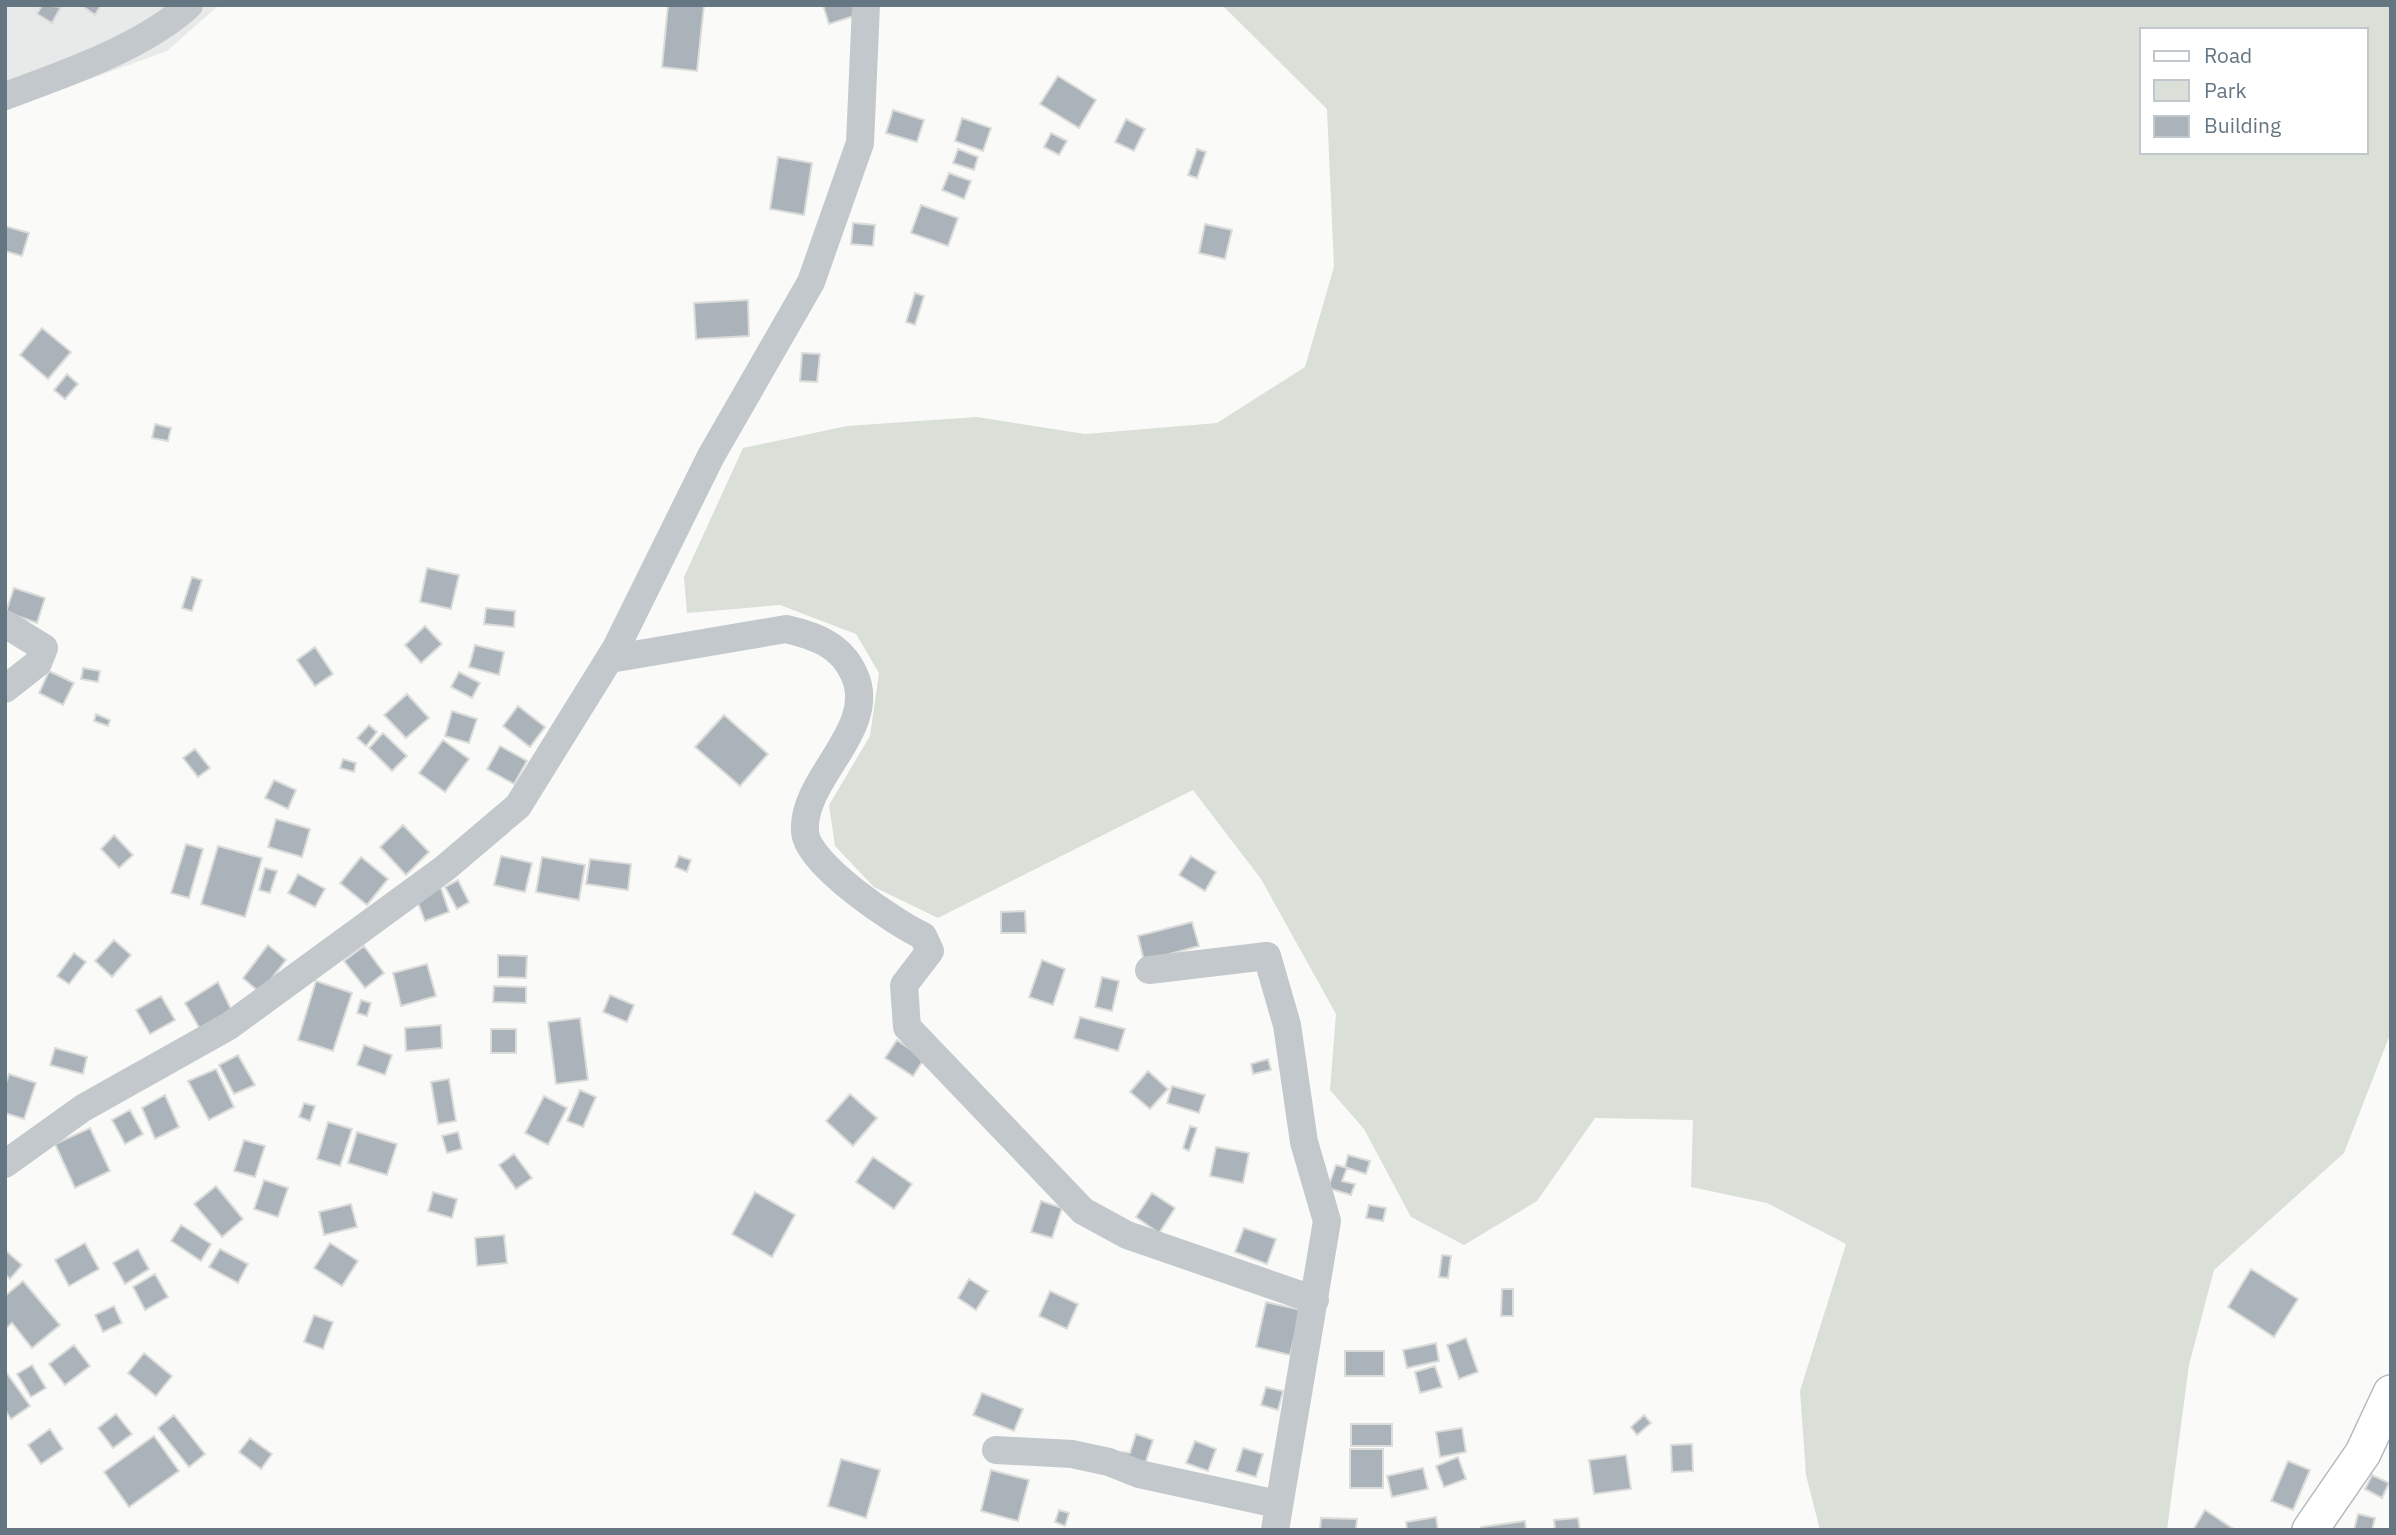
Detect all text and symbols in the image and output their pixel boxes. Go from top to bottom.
legend [2140,28,2368,154]
text: Road [2204,41,2252,69]
text: Park [2204,76,2247,104]
text: Building [2204,111,2281,139]

